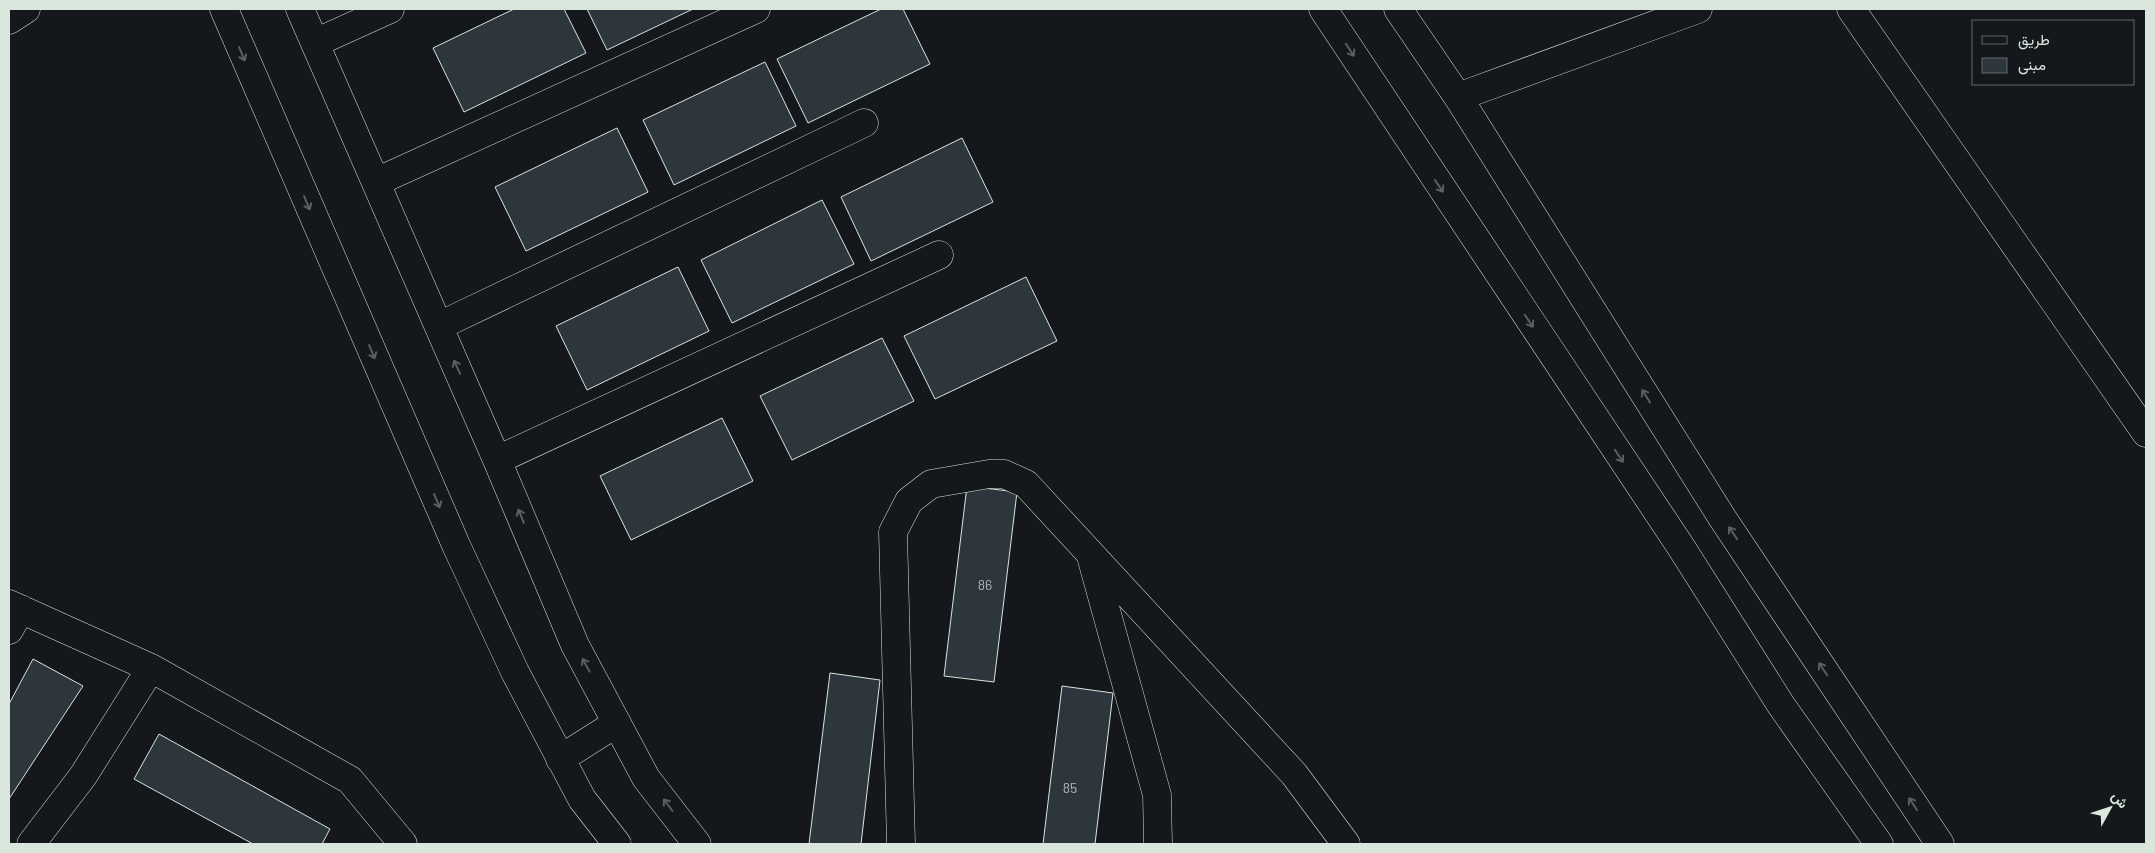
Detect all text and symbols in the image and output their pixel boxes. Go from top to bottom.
legend [1972,20,2135,85]
text: طريق [2018,30,2050,50]
one-way arrow [1345,42,1355,56]
one-way arrow [238,46,248,61]
text: مبنى [2018,55,2046,75]
one-way arrow [1434,178,1444,192]
one-way arrow [303,195,313,210]
one-way arrow [1524,313,1534,327]
one-way arrow [367,344,377,359]
one-way arrow [451,360,461,375]
one-way arrow [1641,389,1651,403]
one-way arrow [1615,448,1625,462]
one-way arrow [432,493,442,508]
one-way arrow [516,509,525,525]
one-way arrow [1728,527,1738,541]
house number: 86 [978,576,992,593]
one-way arrow [581,658,591,673]
one-way arrow [1818,662,1828,676]
house number: 85 [1063,779,1077,796]
north arrow [2085,783,2135,833]
text: ش [2108,787,2132,812]
one-way arrow [1908,797,1918,811]
one-way arrow [662,799,673,812]

